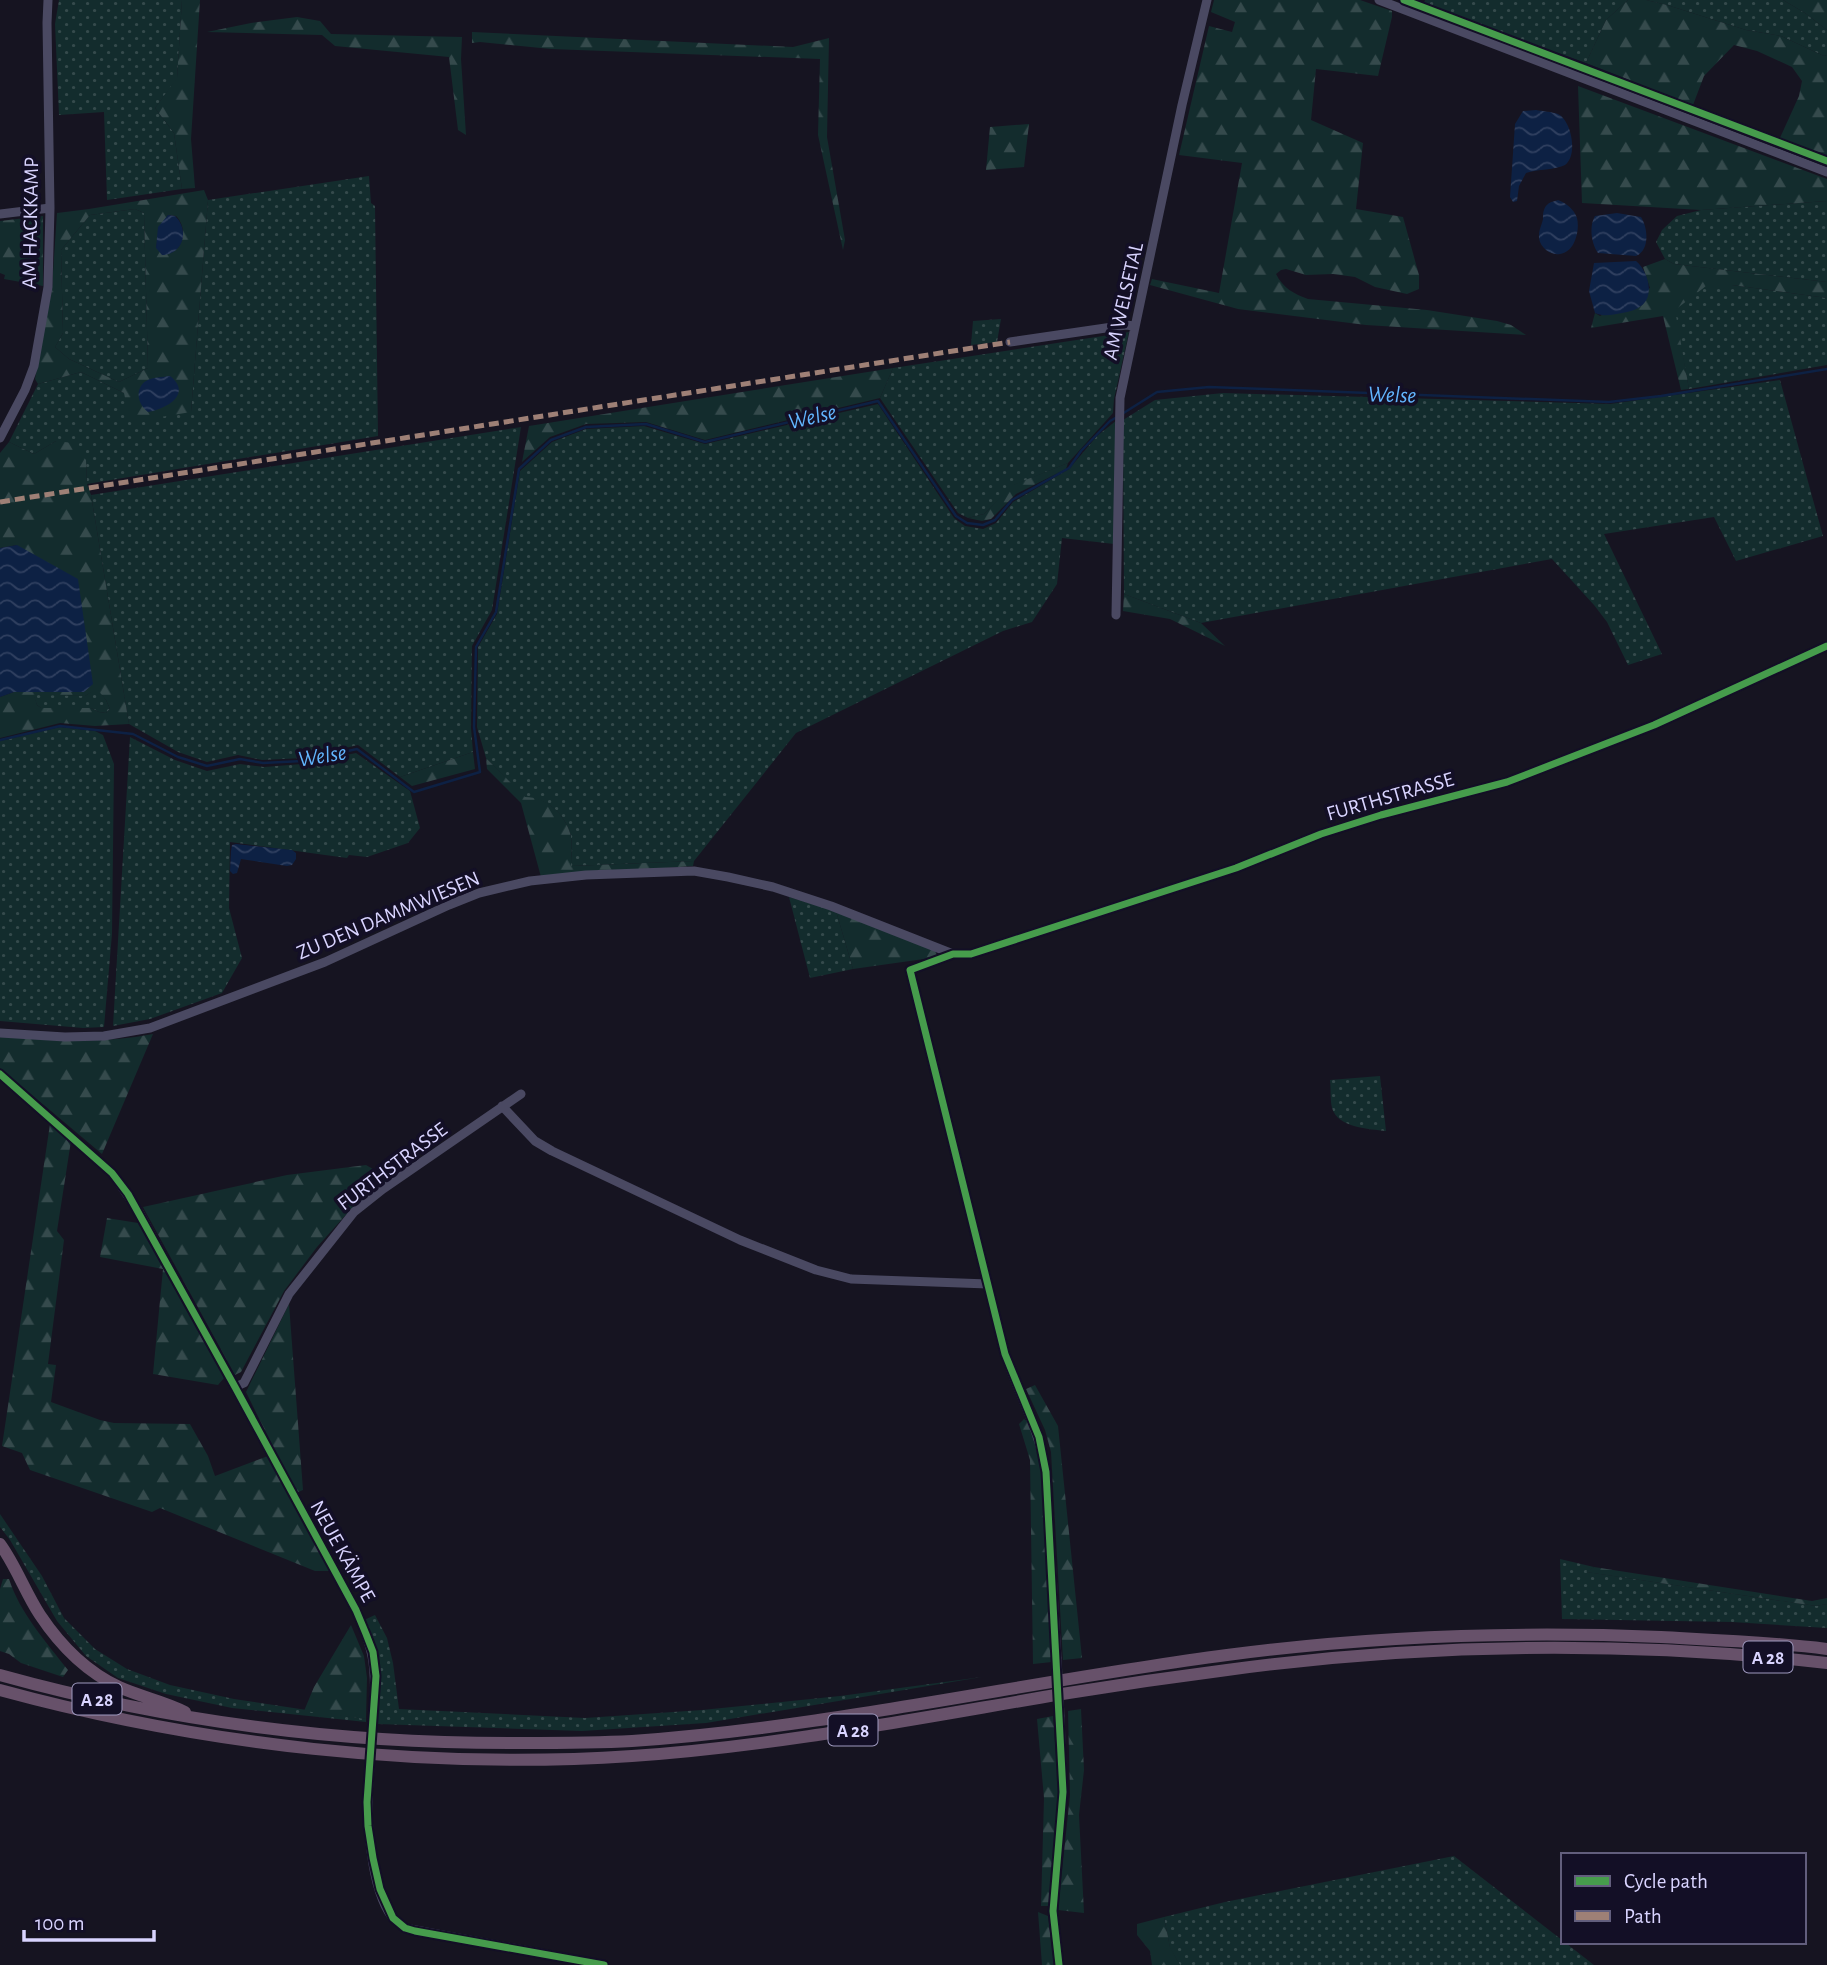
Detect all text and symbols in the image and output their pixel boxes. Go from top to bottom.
street label: AM HACKKAMP [19,157,42,289]
street label: AM WELSETAL [1100,240,1147,362]
water label: Welse [1367,383,1417,408]
water label: Welse [786,401,839,434]
water label: Welse [296,741,348,772]
street label: FURTHSTRASSE [1324,768,1456,825]
street label: ZU DEN DAMMWIESEN [294,867,483,963]
street label: FURTHSTRASSE [334,1118,451,1214]
street label: NEUE KÄMPE [306,1497,380,1605]
road number: A 28 [1744,1642,1792,1672]
road number: A 28 [72,1684,122,1714]
road number: A 28 [828,1714,878,1746]
legend [1561,1853,1806,1944]
text: Cycle path [1624,1871,1708,1892]
scale bar [24,1898,154,1942]
text: Path [1624,1906,1662,1927]
text: 100 m [35,1913,85,1934]

